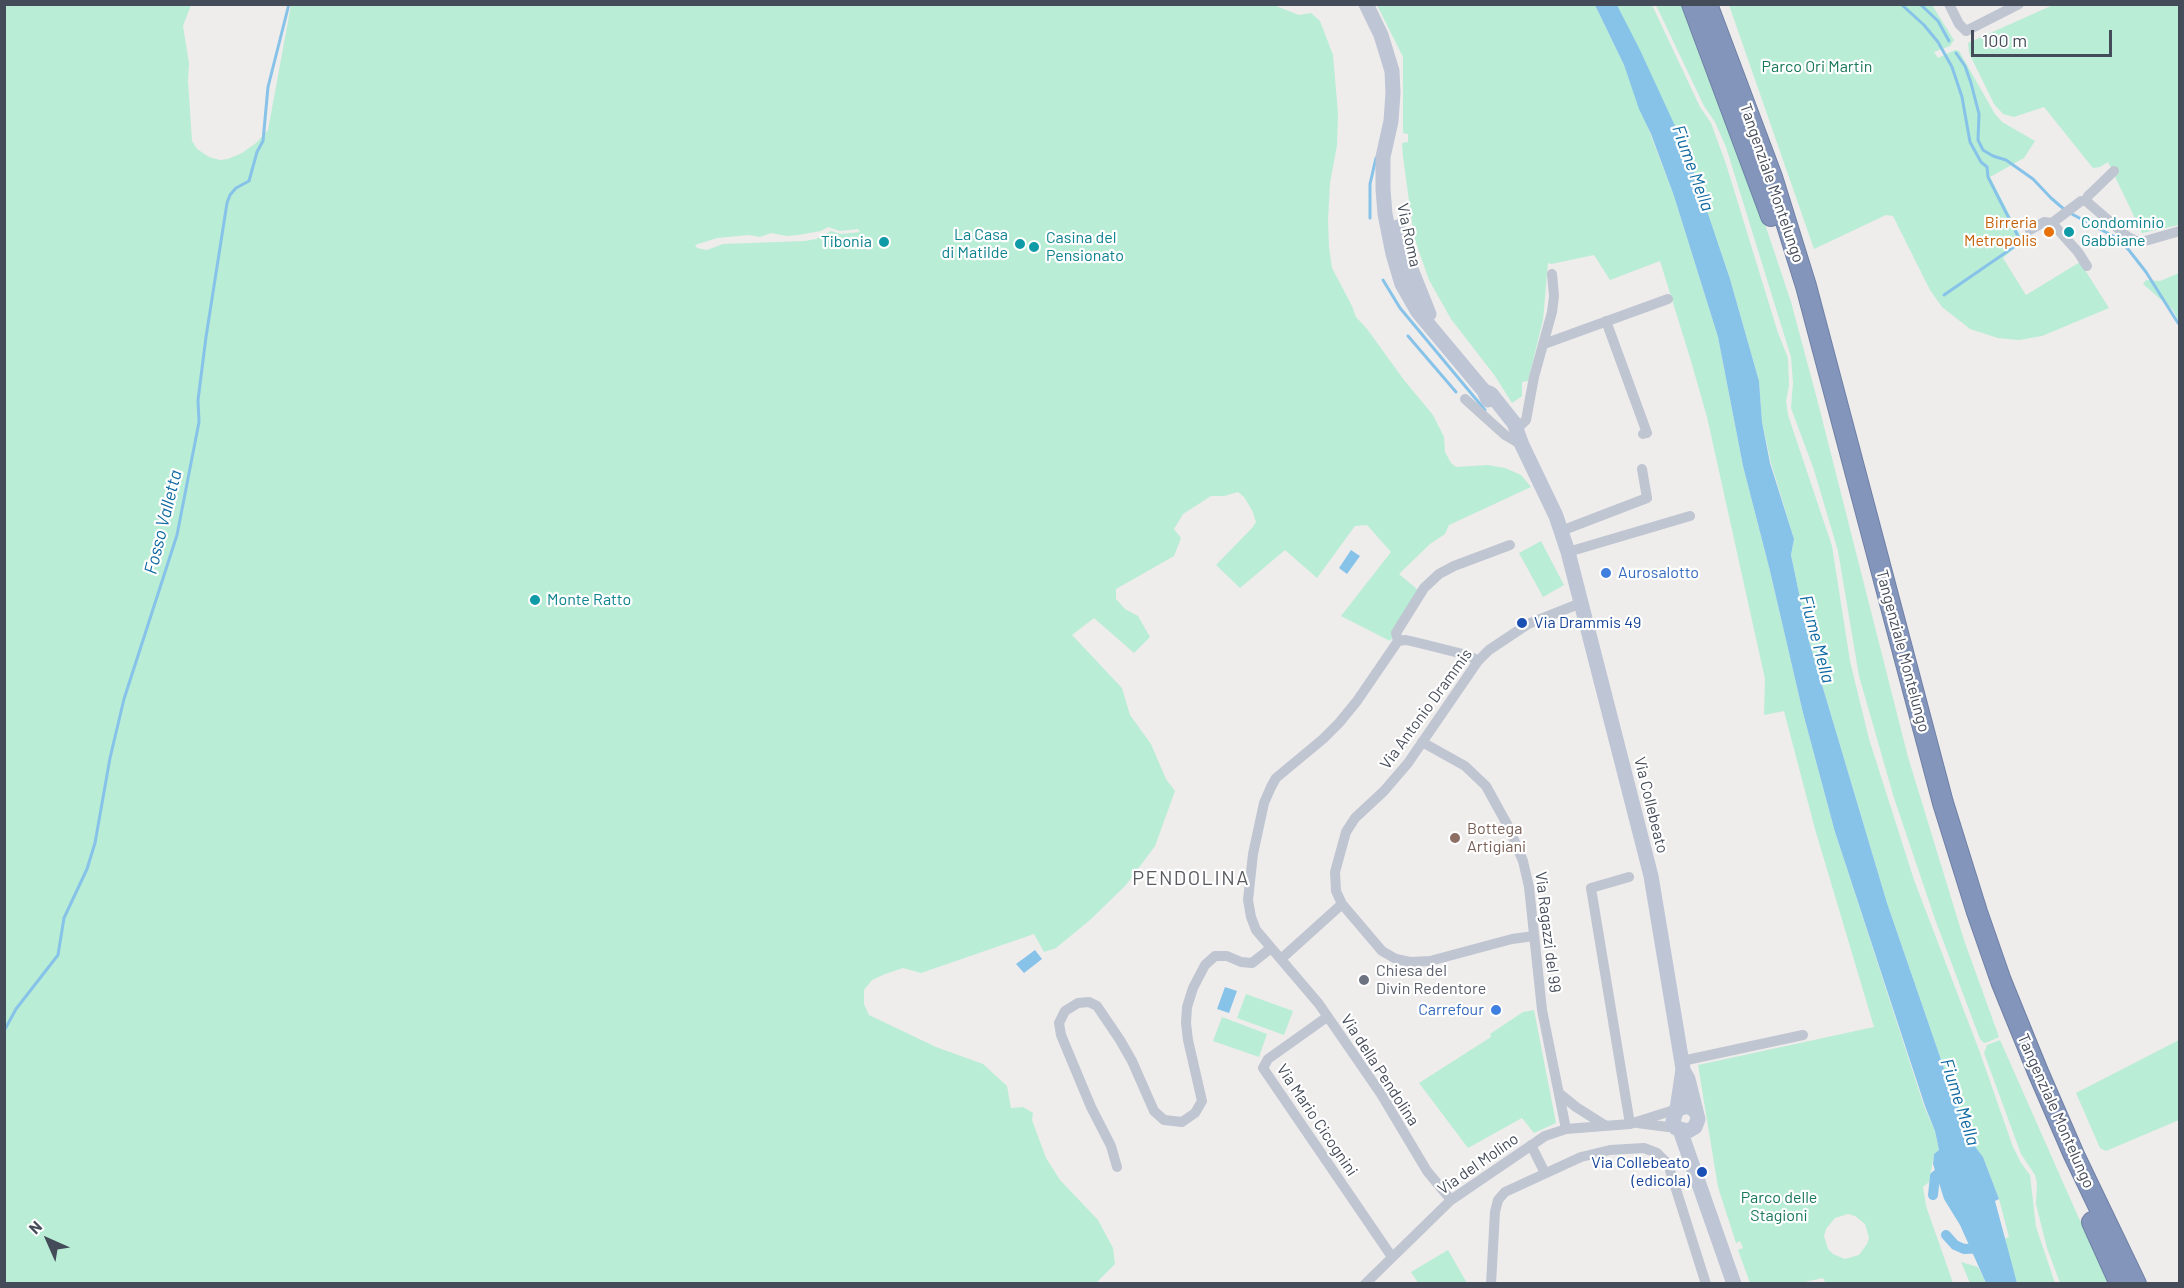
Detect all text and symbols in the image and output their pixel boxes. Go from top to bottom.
scale bar [1974,18,2115,56]
text: 100 m [1982,29,2027,51]
park label: Parco Ori Martin [1762,57,1872,77]
street label: Tangenziale Montelungo [1736,101,1808,265]
water label: Fiume Mella [1667,122,1719,214]
street label: Via Roma [1393,201,1425,269]
place label: Birreria Metropolis [1964,213,2037,251]
place label: Condominio Gabbiane [2081,213,2164,251]
place label: La Casa di Matilde [942,225,1008,263]
marker: Birreria Metropolis [2042,225,2056,239]
marker: Condominio Gabbiane [2062,225,2076,239]
place label: Casina del Pensionato [1046,228,1124,266]
place label: Tibonia [821,232,872,252]
marker: Tibonia [877,235,891,249]
marker: La Casa di Matilde [1013,237,1027,251]
marker: Casina del Pensionato [1027,240,1041,254]
water label: Fosso Valletta [140,468,186,576]
place label: Aurosalotto [1618,563,1699,583]
marker: Aurosalotto [1599,566,1613,580]
street label: Tangenziale Montelungo [1872,568,1934,734]
place label: Monte Ratto [547,590,631,610]
marker: Monte Ratto [528,593,542,607]
water label: Fiume Mella [1795,593,1839,685]
place label: Via Drammis 49 [1534,613,1641,633]
marker: Via Drammis 49 [1515,616,1529,630]
street label: Via Antonio Drammis [1376,645,1476,773]
street label: Via Collebeato [1630,755,1672,855]
place label: Bottega Artigiani [1467,819,1526,857]
marker: Bottega Artigiani [1448,831,1462,845]
district label: PENDOLINA [1132,866,1250,890]
street label: Via Ragazzi del 99 [1531,870,1565,994]
place label: Chiesa del Divin Redentore [1376,961,1486,999]
marker: Chiesa del Divin Redentore [1357,973,1371,987]
place label: Carrefour [1418,1000,1484,1020]
marker: Carrefour [1489,1003,1503,1017]
street label: Via della Pendolina [1337,1011,1423,1129]
street label: Tangenziale Montelungo [2013,1031,2099,1191]
water label: Fiume Mella [1936,1056,1984,1148]
street label: Via Mario Cicognini [1272,1060,1362,1180]
street label: Via del Molino [1434,1129,1522,1199]
place label: Via Collebeato (edicola) [1591,1153,1690,1191]
marker: Via Collebeato (edicola) [1695,1165,1709,1179]
park label: Parco delle Stagioni [1741,1188,1817,1226]
north arrow [18,1210,78,1270]
text: N [24,1216,45,1237]

